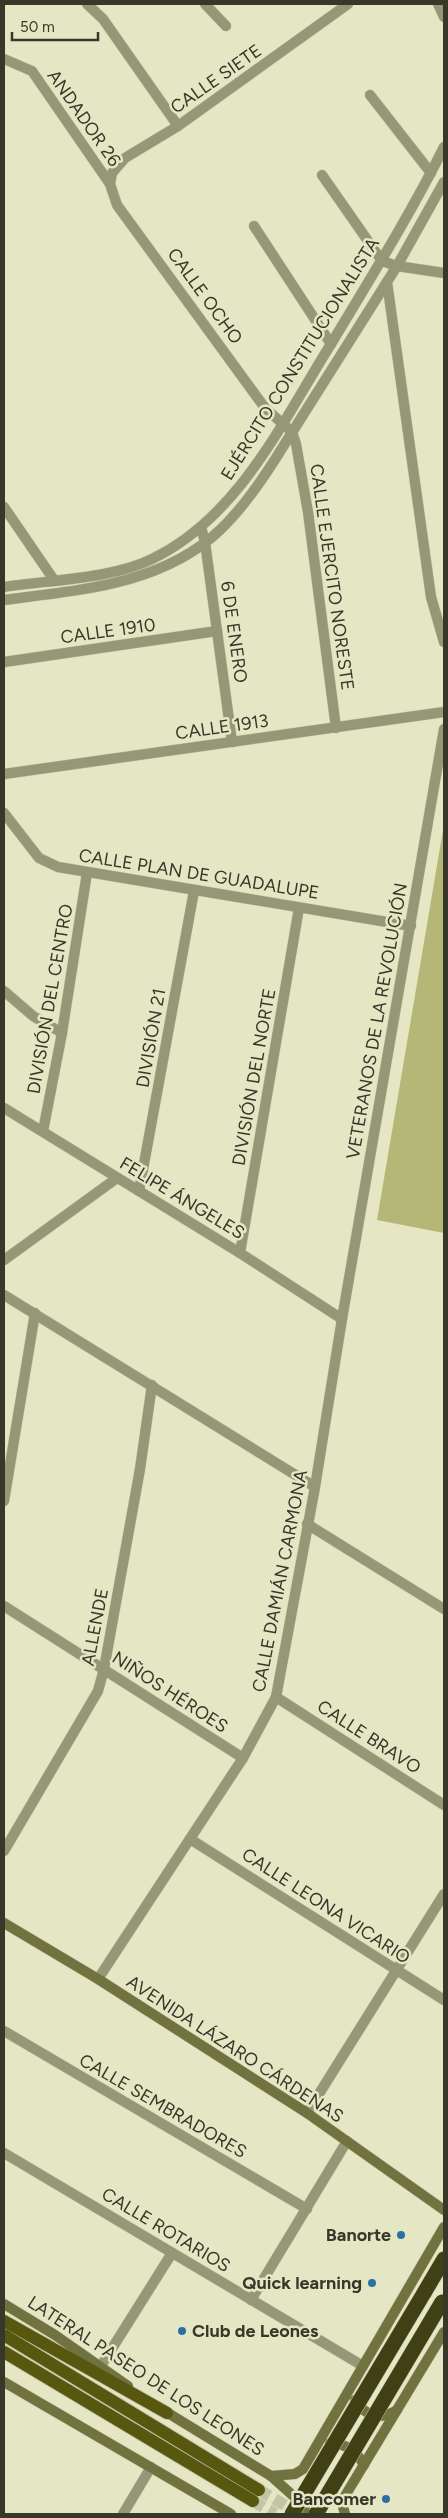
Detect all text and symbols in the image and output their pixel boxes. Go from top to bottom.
scale bar [12,10,99,42]
text: 50 m [20,18,55,36]
street label: CALLE SIETE [166,40,266,118]
street label: ANDADOR 26 [43,65,125,171]
street label: EJÉRCITO CONSTITUCIONALISTA [216,234,384,484]
street label: CALLE OCHO [163,244,247,348]
street label: CALLE EJERCITO NORESTE [305,462,359,692]
street label: 6 DE ENERO [216,580,252,684]
street label: CALLE 1910 [59,613,157,649]
street label: CALLE 1913 [174,710,270,744]
street label: CALLE PLAN DE GUADALUPE [77,844,321,904]
street label: VETERANOS DE LA REVOLUCIÓN [342,881,412,1161]
street label: DIVISIÓN DEL CENTRO [22,902,78,1096]
street label: DIVISIÓN 21 [131,987,171,1089]
street label: DIVISIÓN DEL NORTE [228,987,280,1167]
street label: FELIPE ÁNGELES [116,1152,248,1244]
street label: CALLE DAMIÁN CARMONA [248,1468,312,1694]
street label: ALLENDE [77,1586,113,1668]
street label: NIÑOS HÉROES [108,1646,232,1738]
street label: CALLE BRAVO [313,1695,425,1779]
street label: CALLE LEONA VICARIO [238,1843,414,1969]
street label: AVENIDA LÁZARO CÁRDENAS [123,1971,347,2127]
street label: CALLE SEMBRADORES [75,2049,251,2163]
street label: CALLE ROTARIOS [98,2183,234,2277]
place label: Banorte [326,2224,391,2246]
marker: Banorte [395,2229,407,2241]
place label: Quick learning [242,2272,362,2294]
marker: Quick learning [366,2277,378,2289]
street label: LATERAL PASEO DE LOS LEONES [24,2291,268,2461]
place label: Club de Leones [192,2320,319,2342]
marker: Club de Leones [176,2325,188,2337]
place label: Bancomer [292,2488,376,2510]
marker: Bancomer [380,2493,392,2505]

